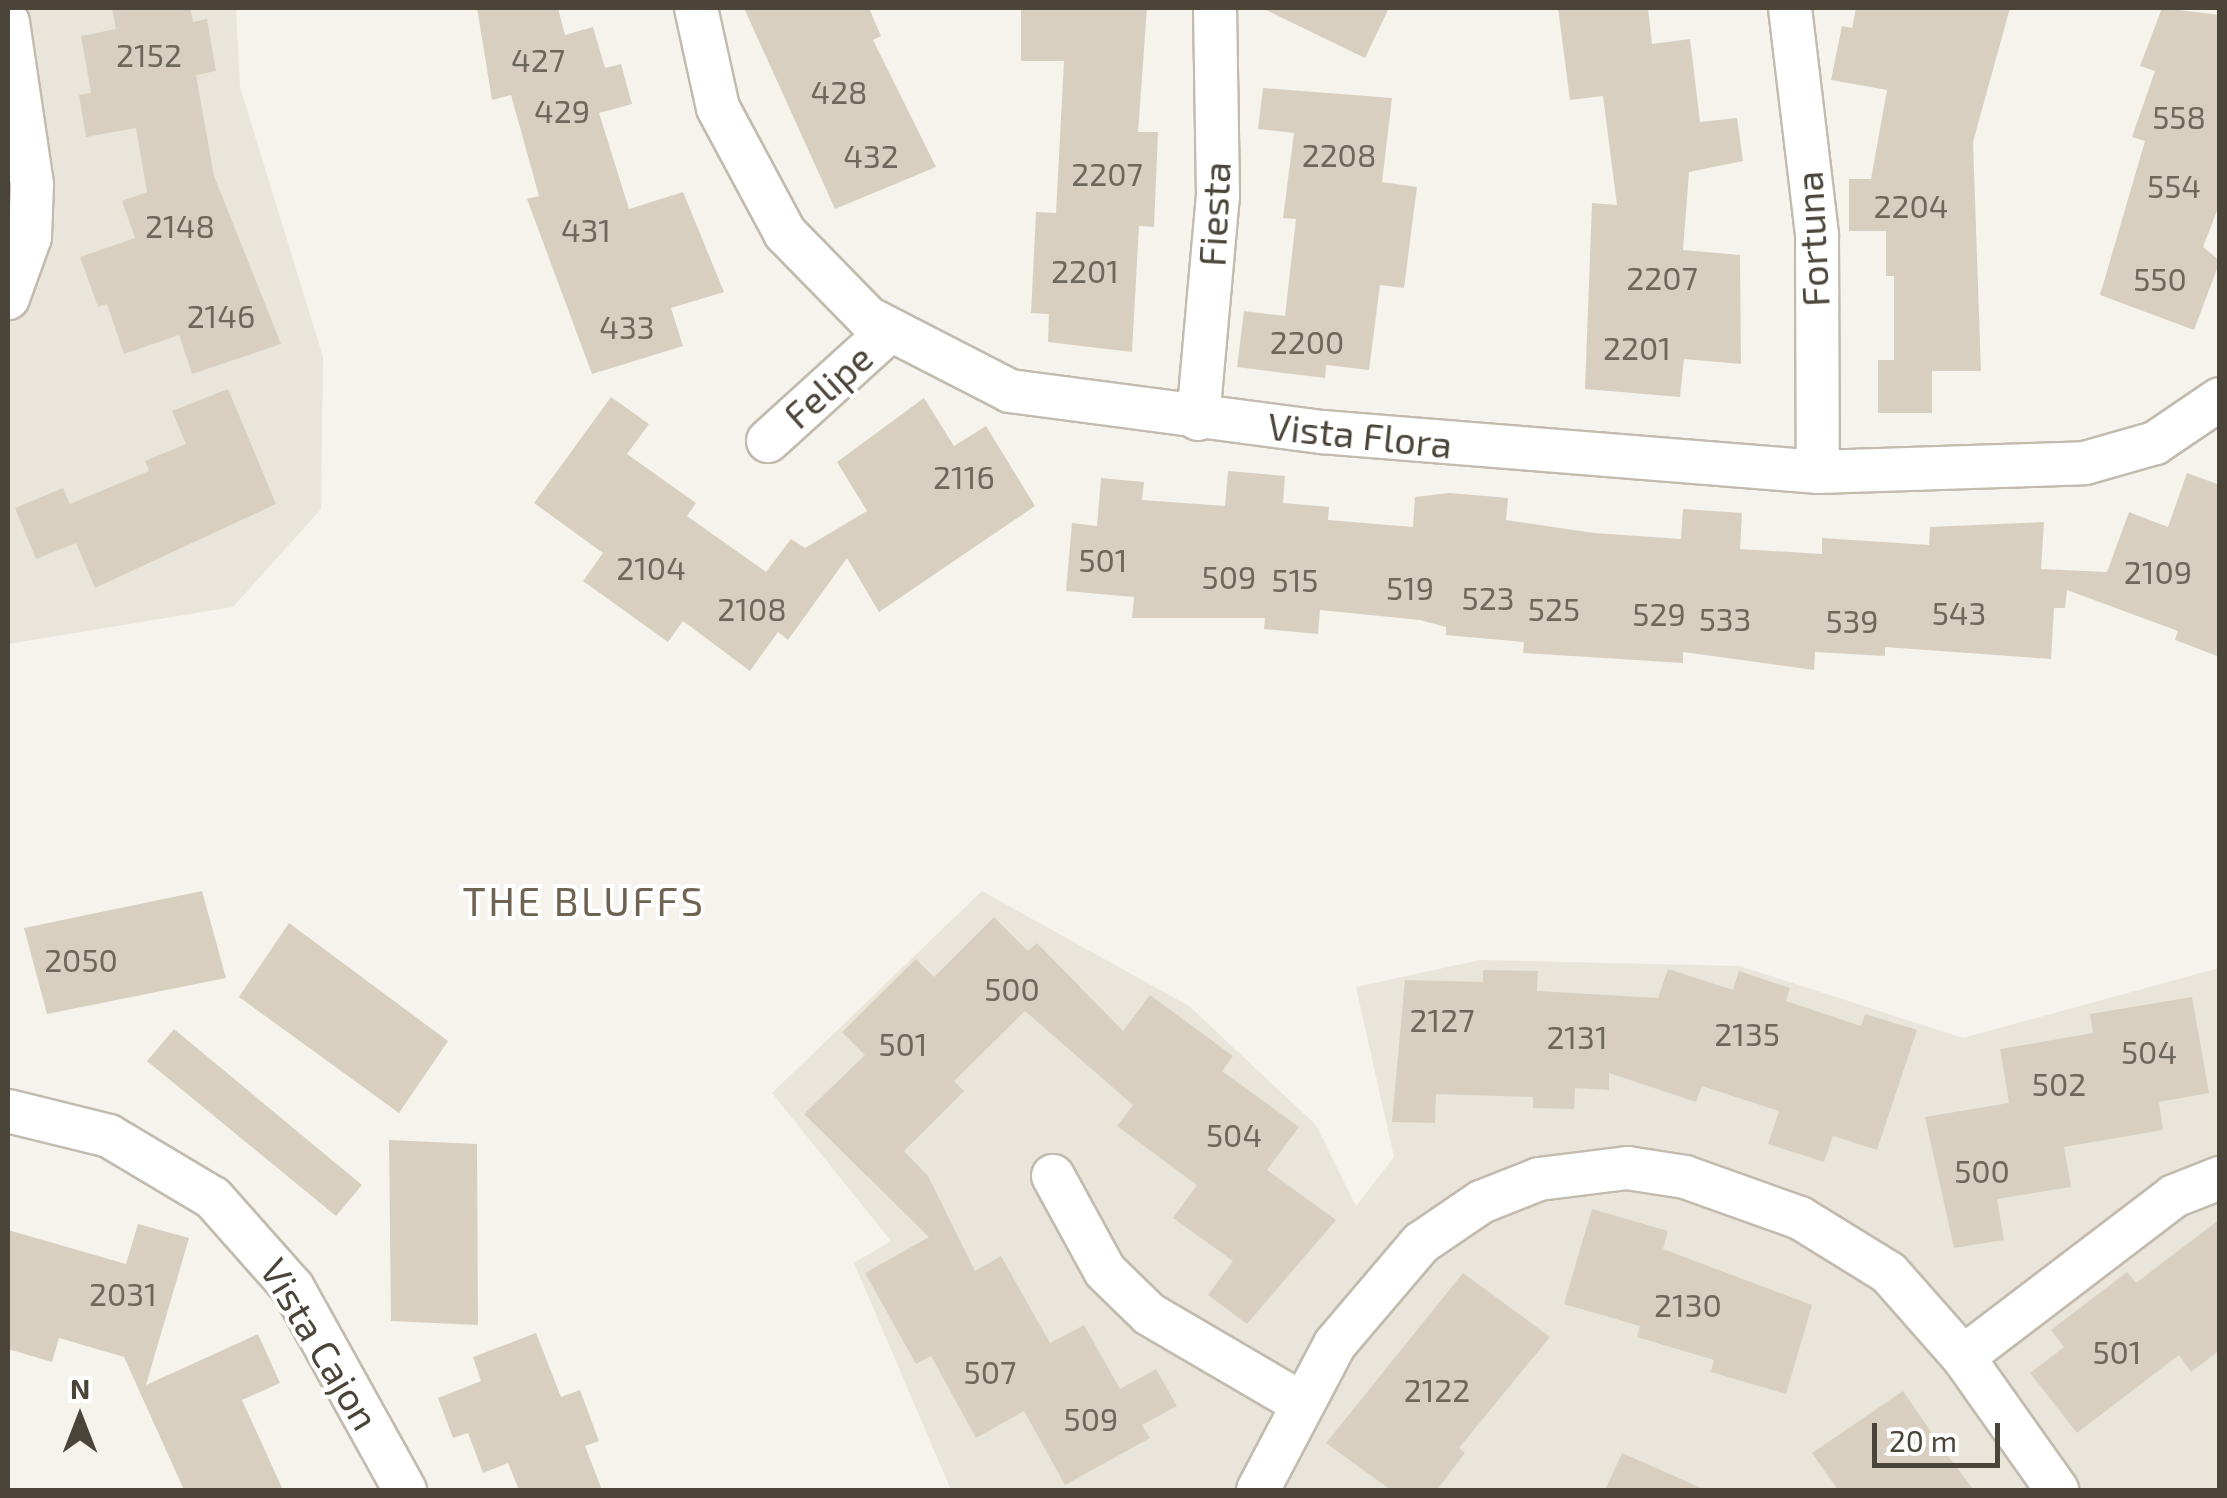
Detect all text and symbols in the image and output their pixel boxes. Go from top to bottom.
house number: 2152 [116,35,182,73]
house number: 427 [511,40,565,78]
house number: 428 [810,72,868,110]
house number: 429 [534,91,590,129]
house number: 558 [2152,97,2206,135]
house number: 2208 [1302,135,1376,173]
house number: 432 [843,136,899,174]
house number: 2207 [1071,154,1143,192]
street label: Fiesta [1188,160,1240,268]
house number: 554 [2147,166,2201,204]
street label: Fortuna [1786,170,1838,308]
house number: 2204 [1874,186,1948,224]
house number: 2148 [145,206,215,244]
house number: 431 [561,210,611,248]
house number: 2201 [1051,251,1119,289]
house number: 2207 [1626,258,1698,296]
house number: 550 [2133,259,2187,297]
house number: 2146 [187,296,255,334]
house number: 433 [599,307,655,345]
house number: 2200 [1270,322,1344,360]
house number: 2201 [1603,328,1671,366]
street label: Felipe [774,334,882,438]
street label: Vista Flora [1266,403,1454,467]
house number: 2116 [933,457,995,495]
house number: 501 [1078,540,1128,578]
house number: 2104 [616,548,686,586]
house number: 2109 [2124,552,2192,590]
house number: 509 [1202,557,1256,595]
house number: 515 [1271,560,1319,598]
house number: 519 [1386,568,1434,606]
house number: 523 [1462,578,1514,616]
house number: 2108 [717,589,787,627]
house number: 525 [1528,589,1580,627]
house number: 543 [1932,593,1986,631]
house number: 529 [1632,594,1686,632]
house number: 533 [1699,599,1751,637]
house number: 539 [1825,601,1879,639]
district label: THE BLUFFS [462,876,706,924]
house number: 2050 [44,940,118,978]
house number: 500 [984,969,1040,1007]
house number: 2127 [1409,1000,1475,1038]
house number: 2135 [1714,1014,1780,1052]
house number: 2131 [1546,1017,1608,1055]
house number: 501 [878,1024,928,1062]
house number: 504 [2121,1032,2177,1070]
house number: 502 [2032,1064,2086,1102]
house number: 504 [1206,1115,1262,1153]
house number: 500 [1954,1151,2010,1189]
street label: Vista Cajon [251,1250,389,1438]
house number: 2031 [89,1274,157,1312]
house number: 2130 [1654,1285,1722,1323]
house number: 501 [2092,1332,2142,1370]
house number: 507 [964,1352,1016,1390]
north arrow [30,1368,130,1468]
house number: 2122 [1404,1370,1470,1408]
text: N [70,1371,90,1405]
house number: 509 [1064,1399,1118,1437]
scale bar [1877,1403,2004,1465]
text: 20 m [1889,1422,1957,1458]

